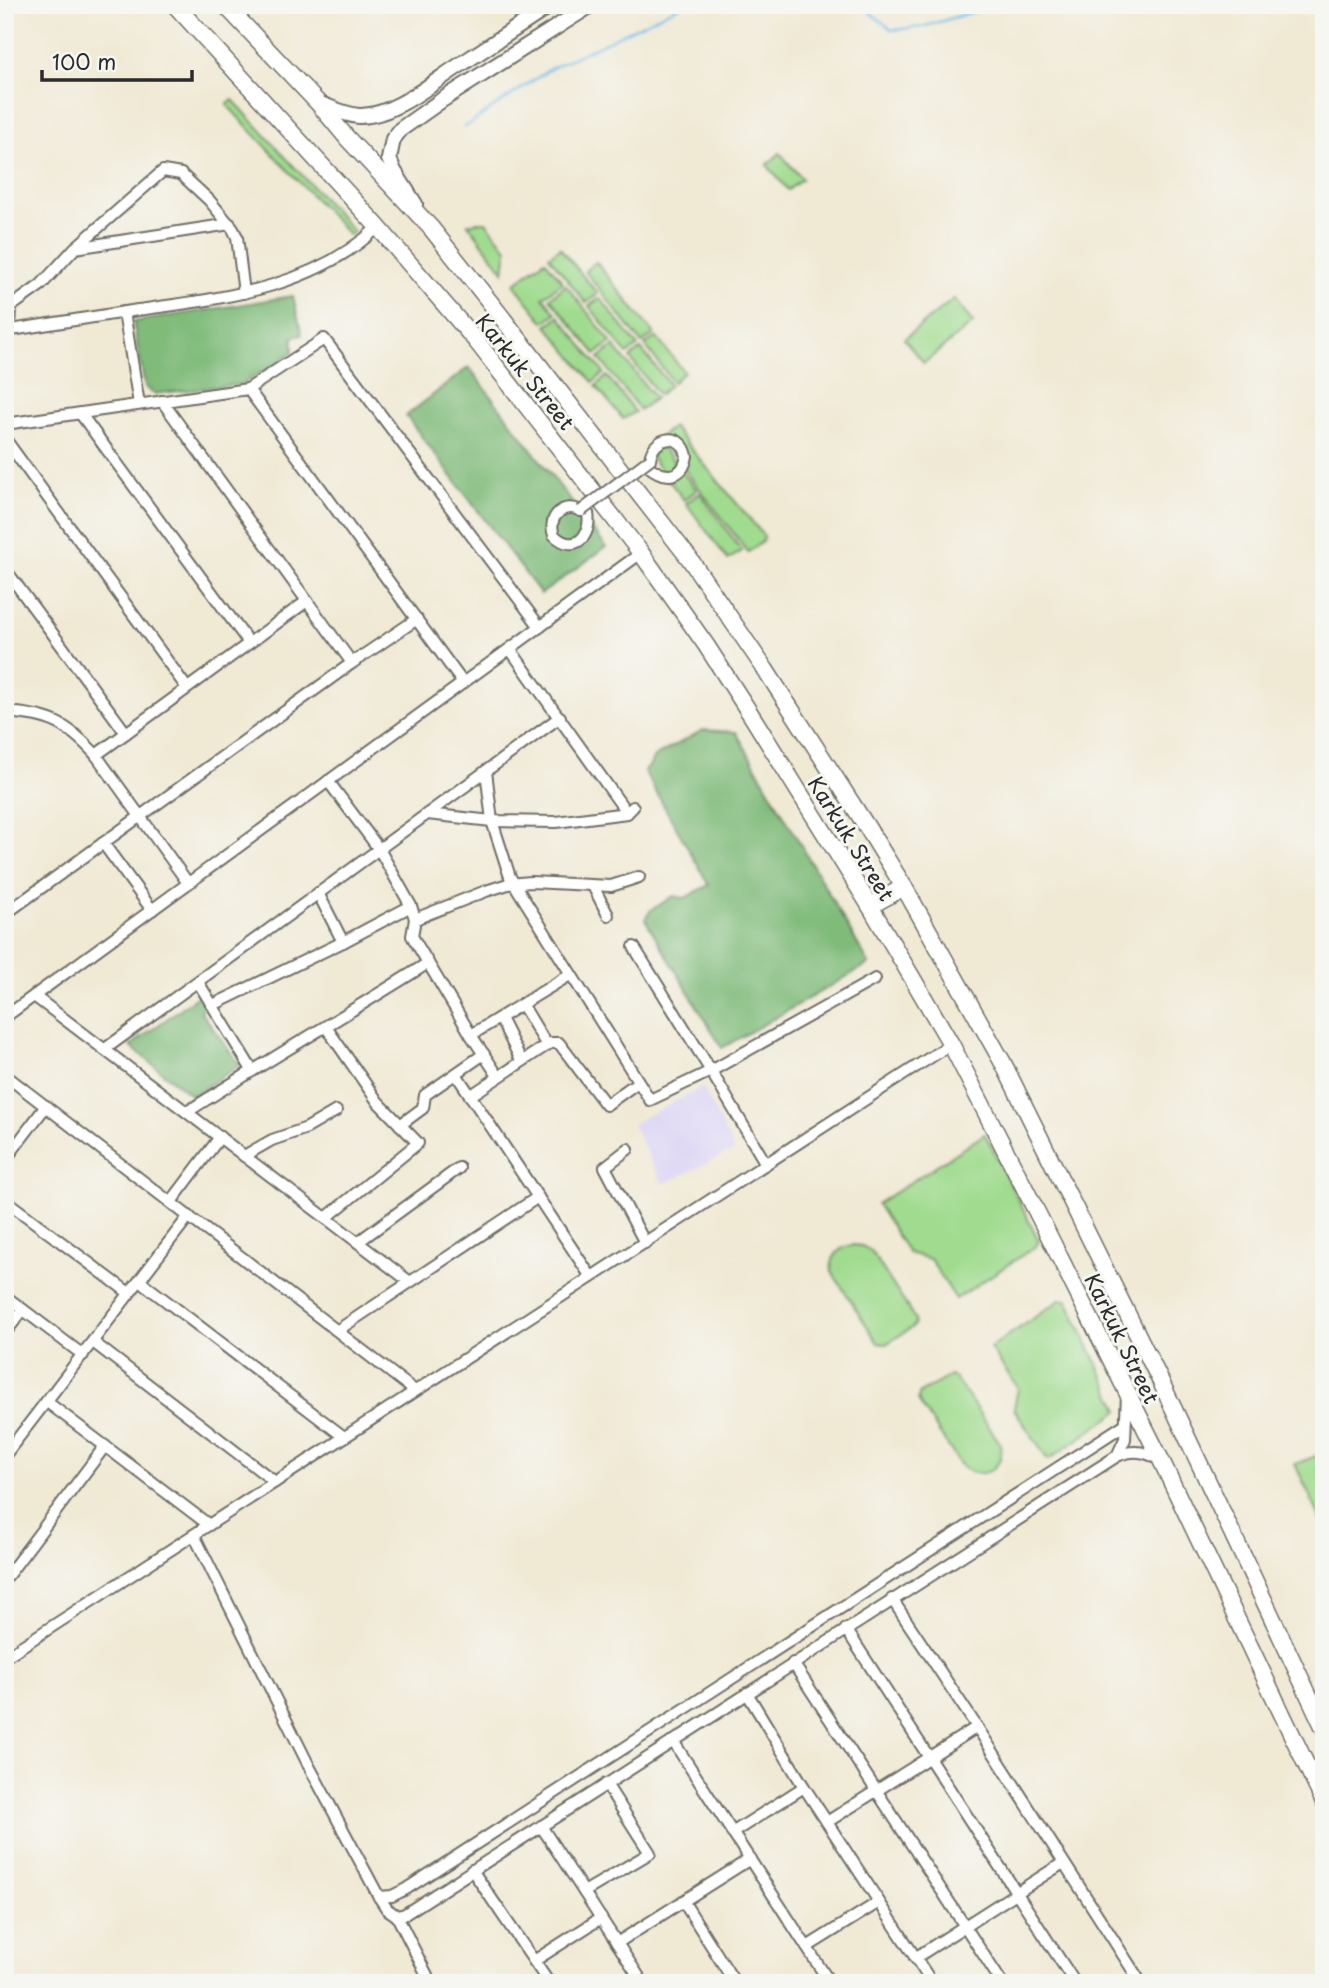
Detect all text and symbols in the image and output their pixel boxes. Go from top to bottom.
scale bar [42,38,192,82]
text: 100 m [52,45,116,77]
street label: Karkuk Street [469,306,583,436]
street label: Karkuk Street [801,769,903,907]
street label: Karkuk Street [1077,1267,1169,1409]

